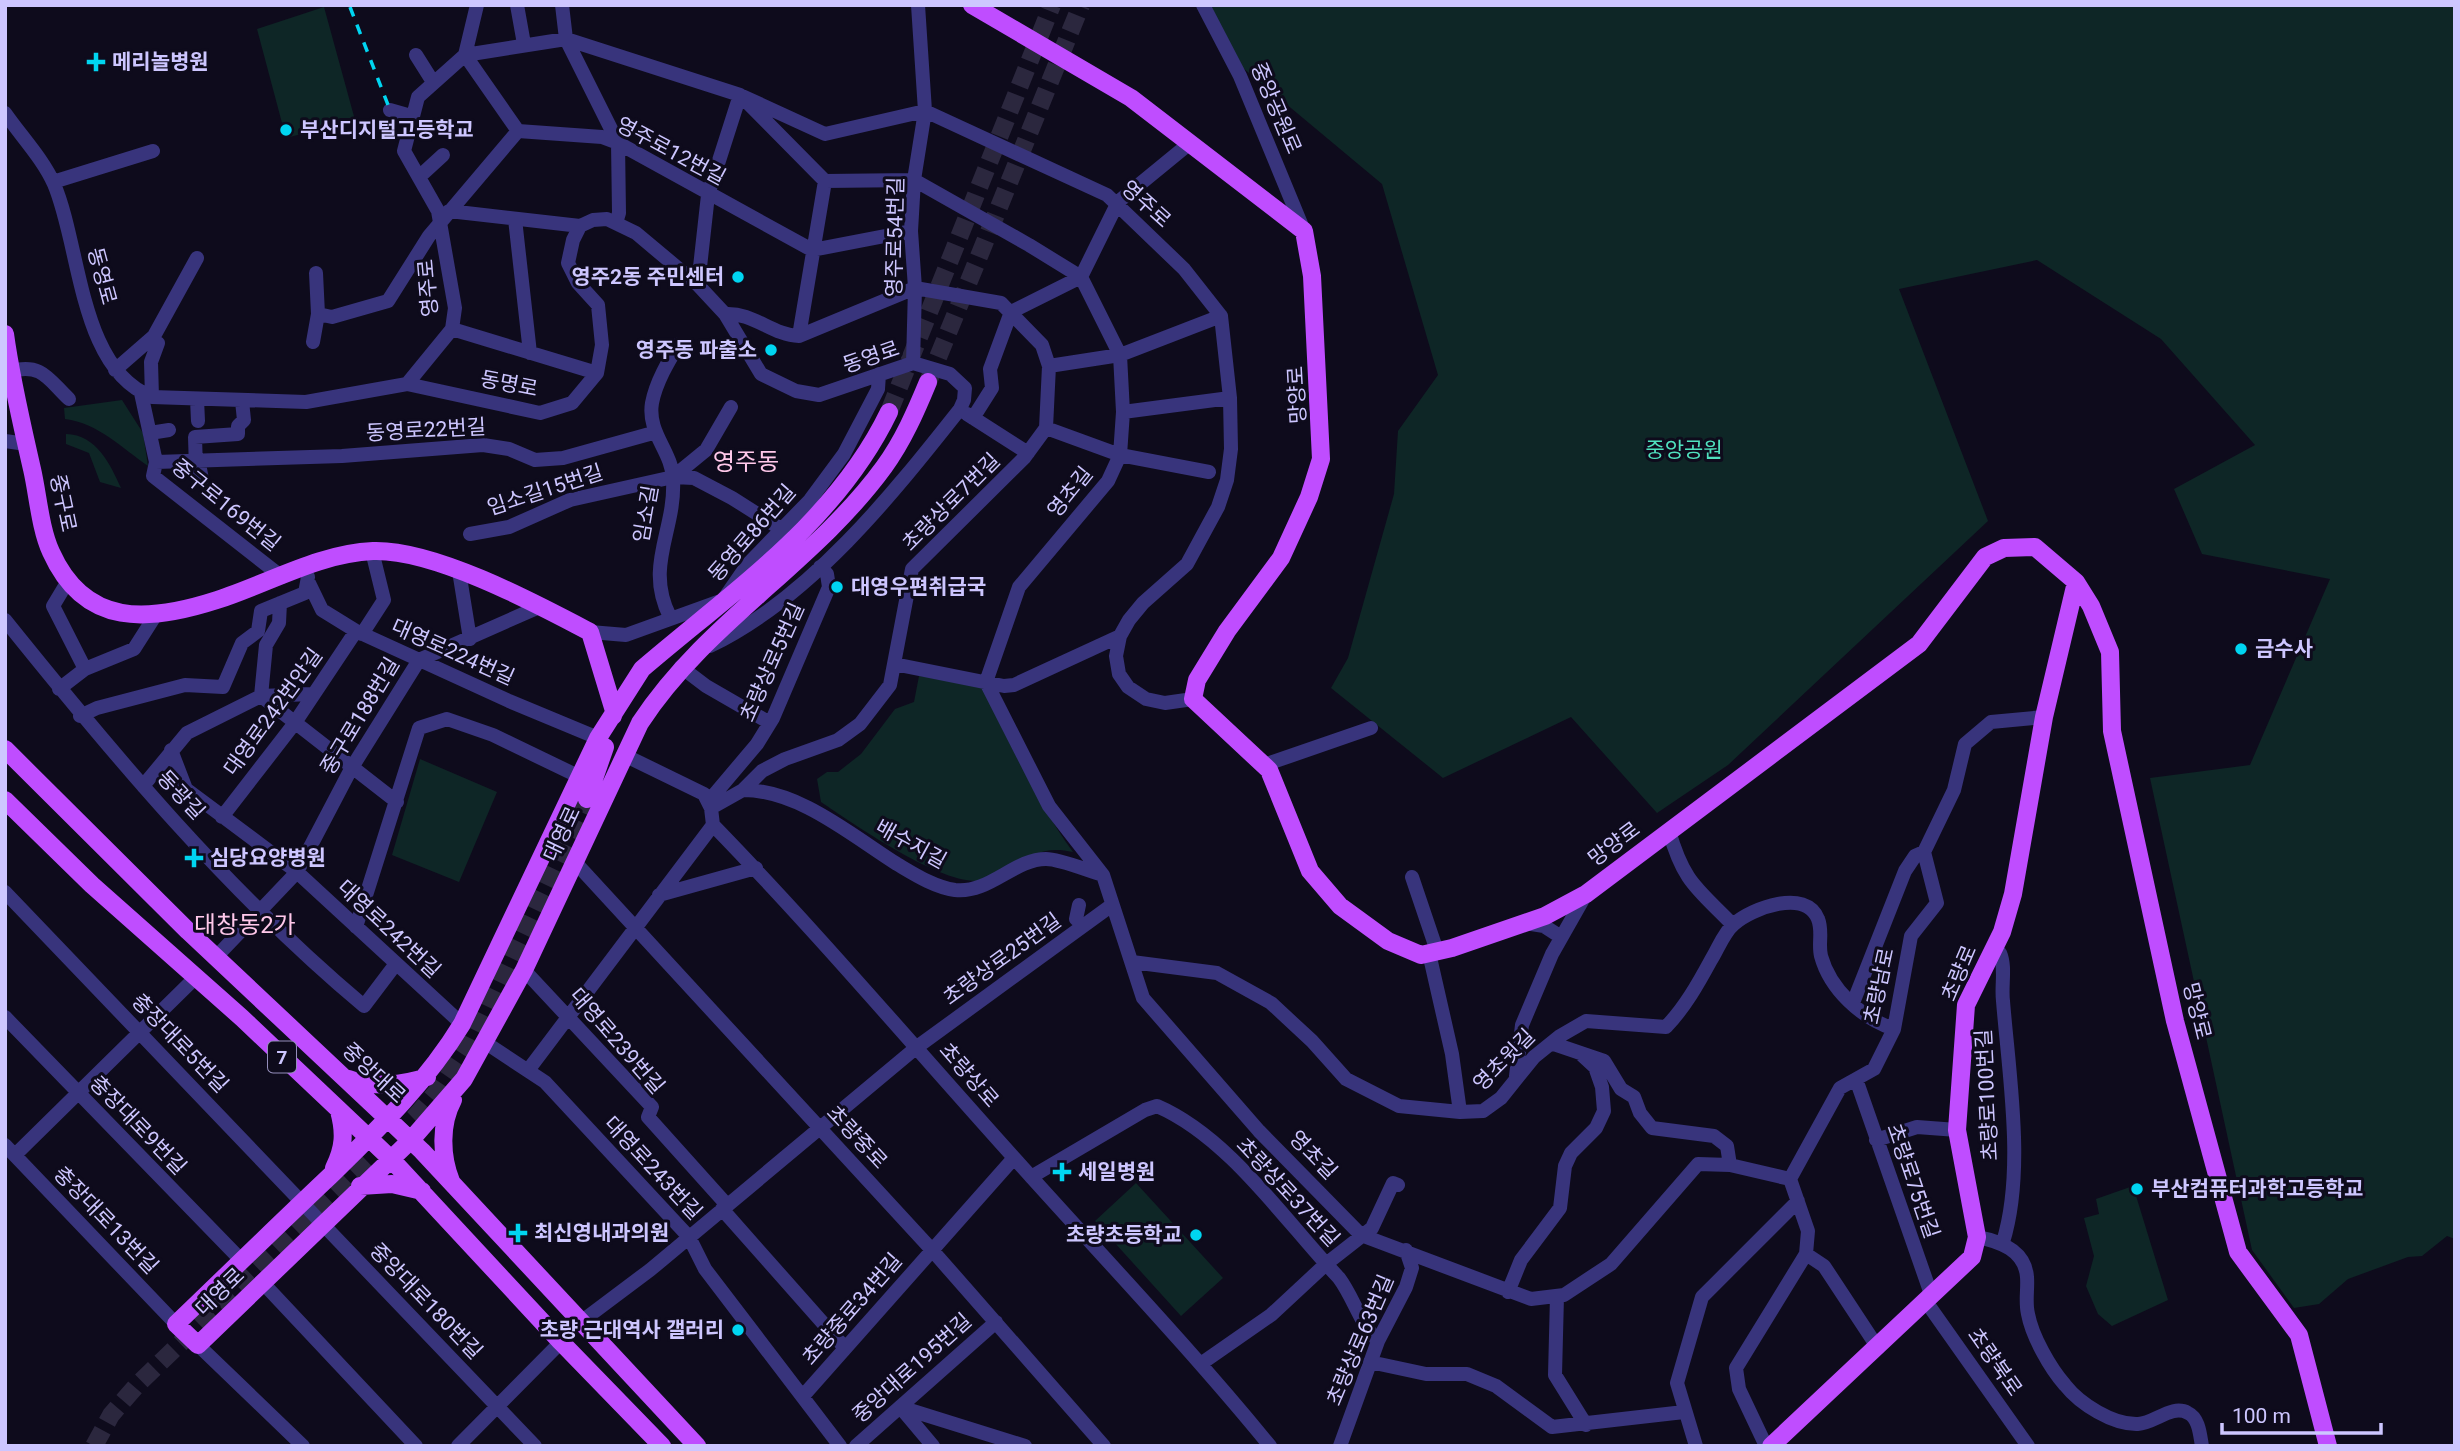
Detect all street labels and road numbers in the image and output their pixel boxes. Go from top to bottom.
street label: 중앙공원로 [1246,59,1306,157]
street label: 영주로12번길 [612,112,730,190]
street label: 영주로 [1116,176,1176,232]
street label: 영주로54번길 [882,177,908,297]
street label: 동영로 [83,245,121,307]
street label: 영주로 [414,258,442,318]
street label: 동영로 [840,336,902,378]
street label: 망양로 [1283,365,1311,425]
street label: 동명로 [478,367,540,401]
street label: 동영로22번길 [365,415,487,445]
street label: 초량상로7번길 [897,448,1005,556]
street label: 중구로169번길 [167,454,285,556]
street label: 임소길15번길 [484,460,606,520]
street label: 영초길 [1042,462,1098,522]
street label: 중구로 [45,472,81,534]
street label: 동영로86번길 [704,480,800,586]
street label: 임소길 [629,483,663,545]
street label: 초량상로5번길 [735,599,809,725]
street label: 대영로224번길 [388,614,518,690]
street label: 대영로242번안길 [219,644,327,780]
street label: 중구로188번길 [316,653,404,779]
street label: 동광길 [152,766,210,824]
street label: 대영로 [539,803,585,865]
street label: 배수지길 [871,815,951,873]
street label: 망양로 [1584,817,1644,871]
street label: 대영로242번길 [333,875,445,983]
street label: 초량상로25번길 [939,908,1065,1010]
street label: 초량로 [1937,942,1981,1004]
street label: 초량남로 [1859,946,1899,1026]
street label: 망양로 [2178,980,2216,1042]
street label: 대영로239번길 [565,983,669,1099]
street label: 충장대로5번길 [127,989,233,1097]
street label: 영초윗길 [1468,1024,1540,1096]
street label: 초량로100번길 [1972,1028,2002,1162]
street label: 중앙대로 [338,1038,410,1108]
street label: 초량상로 [935,1038,1003,1112]
road number: 7 [268,1042,296,1072]
street label: 충장대로9번길 [85,1071,191,1179]
street label: 초량중로 [822,1101,892,1173]
street label: 대영로243번길 [599,1112,707,1224]
street label: 초량로75번길 [1882,1120,1944,1242]
street label: 영초길 [1284,1126,1342,1184]
street label: 초량상로37번길 [1232,1133,1344,1251]
street label: 충장대로13번길 [49,1161,163,1279]
street label: 중앙대로180번길 [365,1238,487,1364]
street label: 초량중로34번길 [797,1248,907,1370]
street label: 대영로 [191,1263,249,1321]
street label: 초량상로63번길 [1322,1271,1398,1409]
street label: 중앙대로195번길 [848,1308,976,1428]
street label: 초량북로 [1963,1323,2027,1401]

